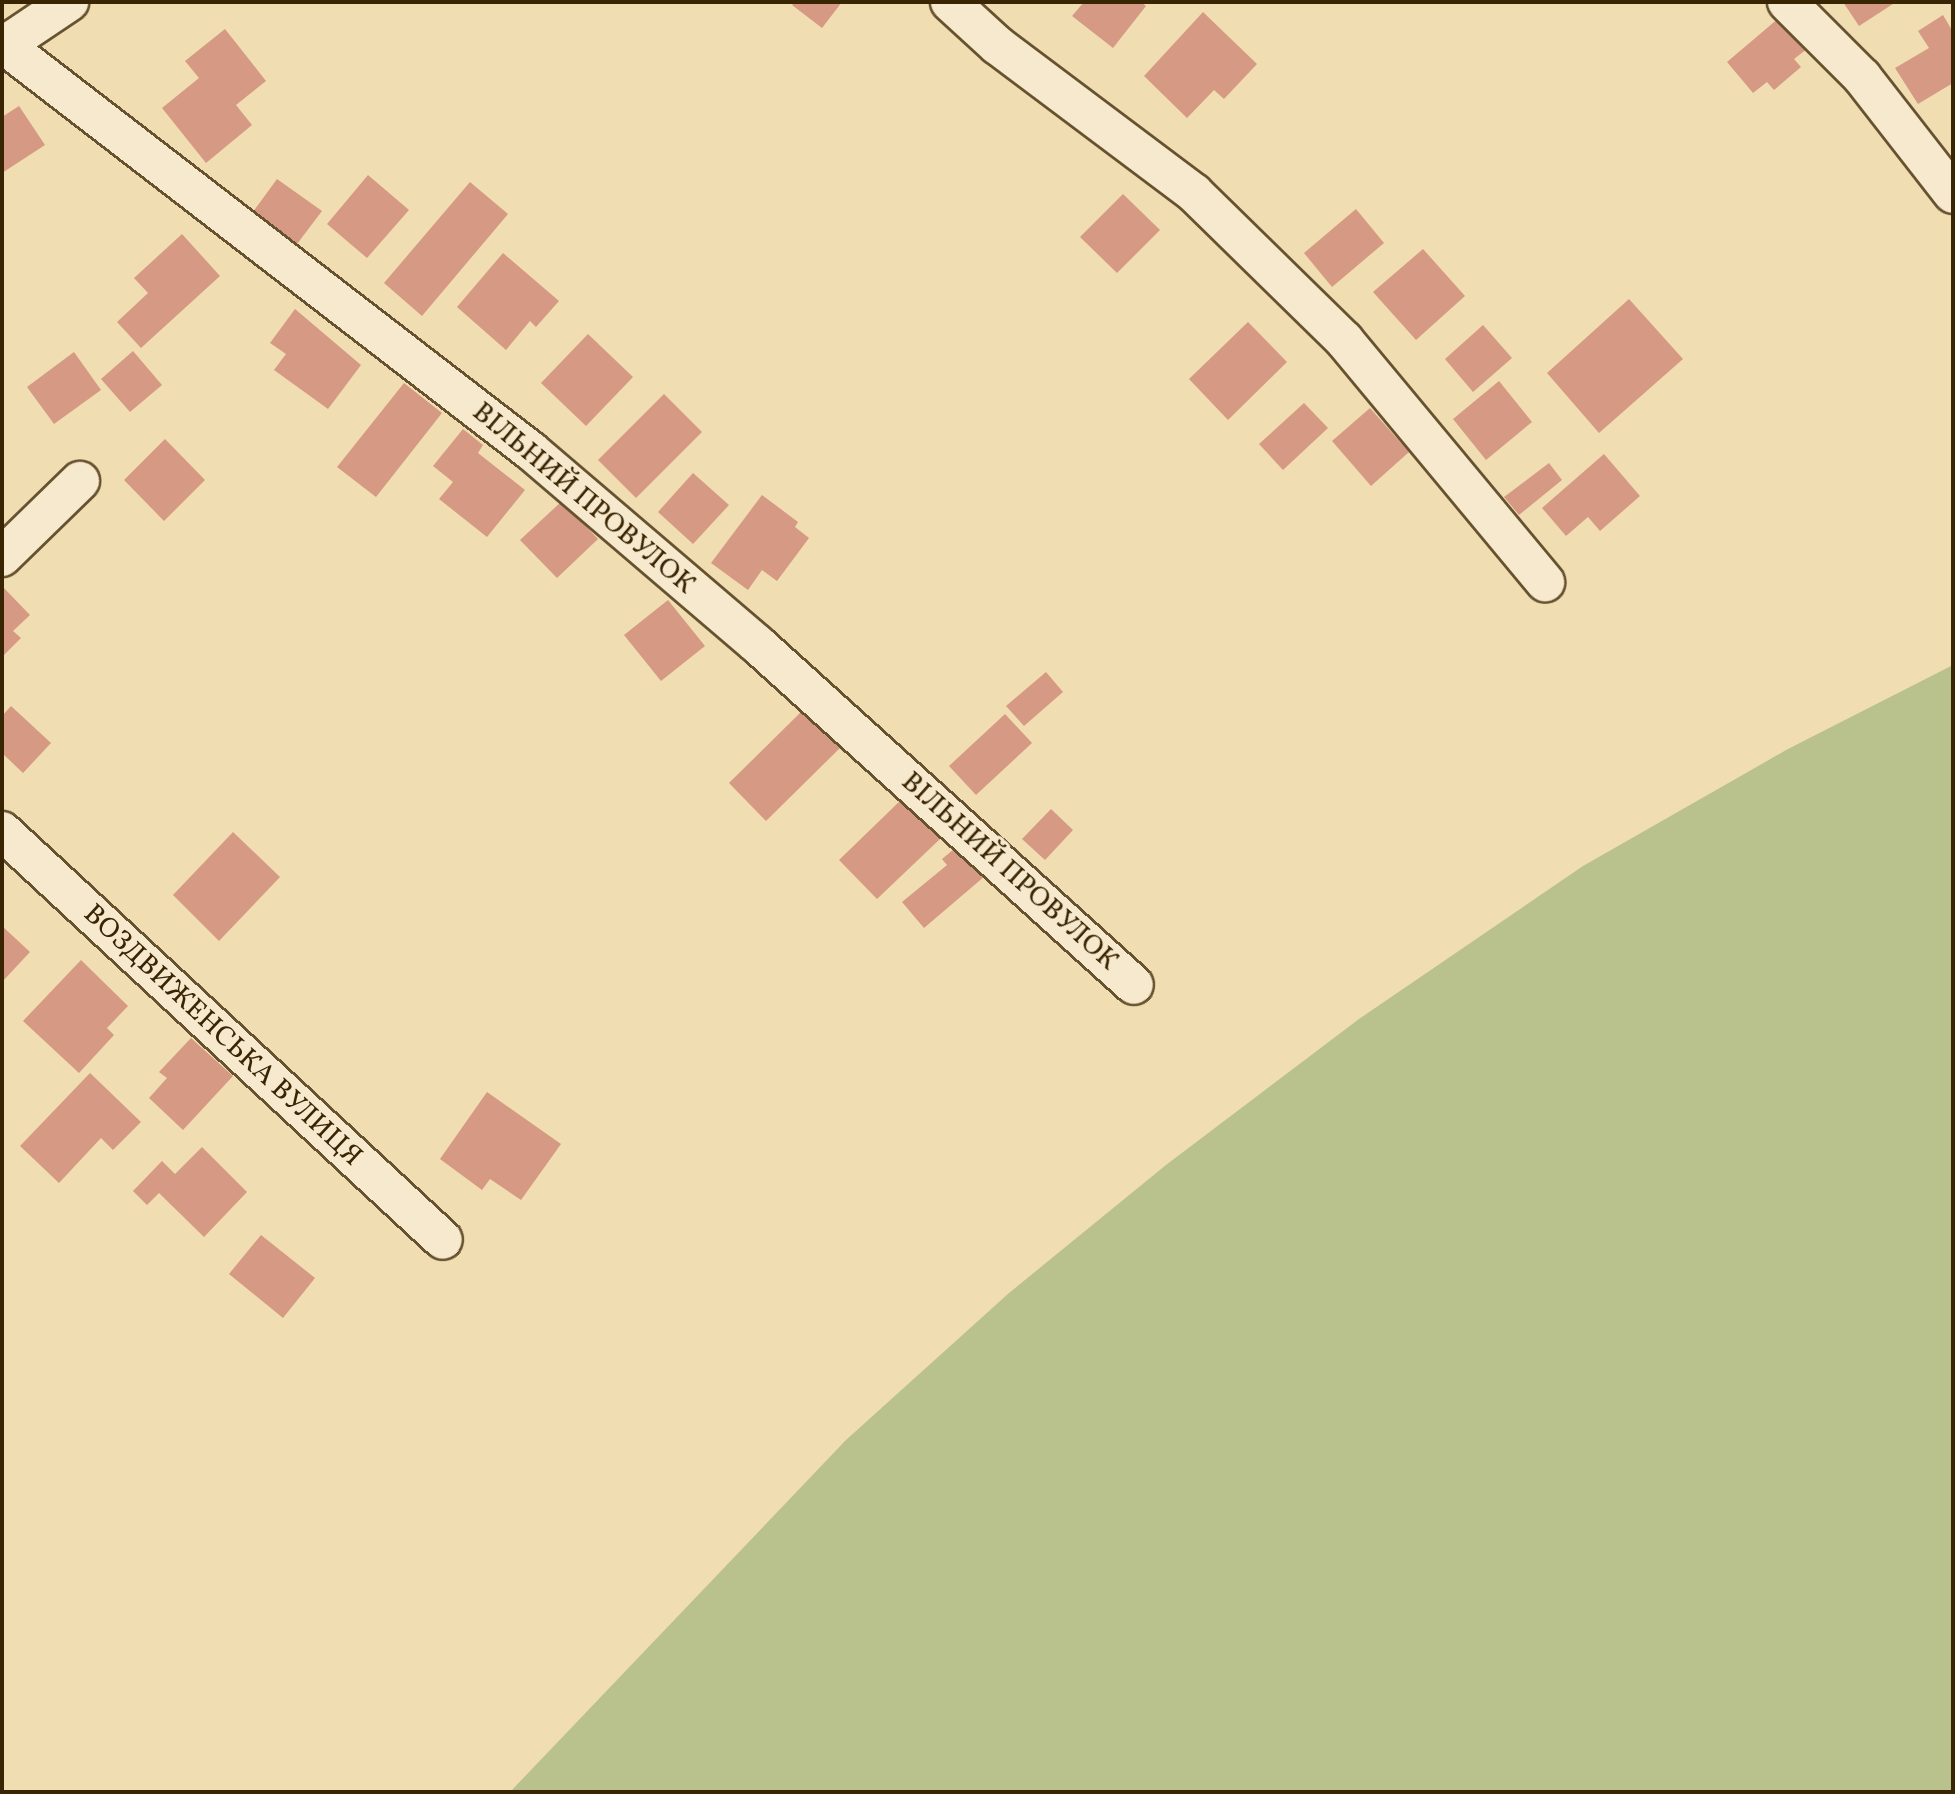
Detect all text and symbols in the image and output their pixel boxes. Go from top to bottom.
street label: ВІЛЬНИЙ ПРОВУЛОК [465,396,701,602]
street label: ВІЛЬНИЙ ПРОВУЛОК [894,766,1124,978]
street label: ВОЗДВИЖЕНСЬКА ВУЛИЦЯ [76,898,368,1174]

